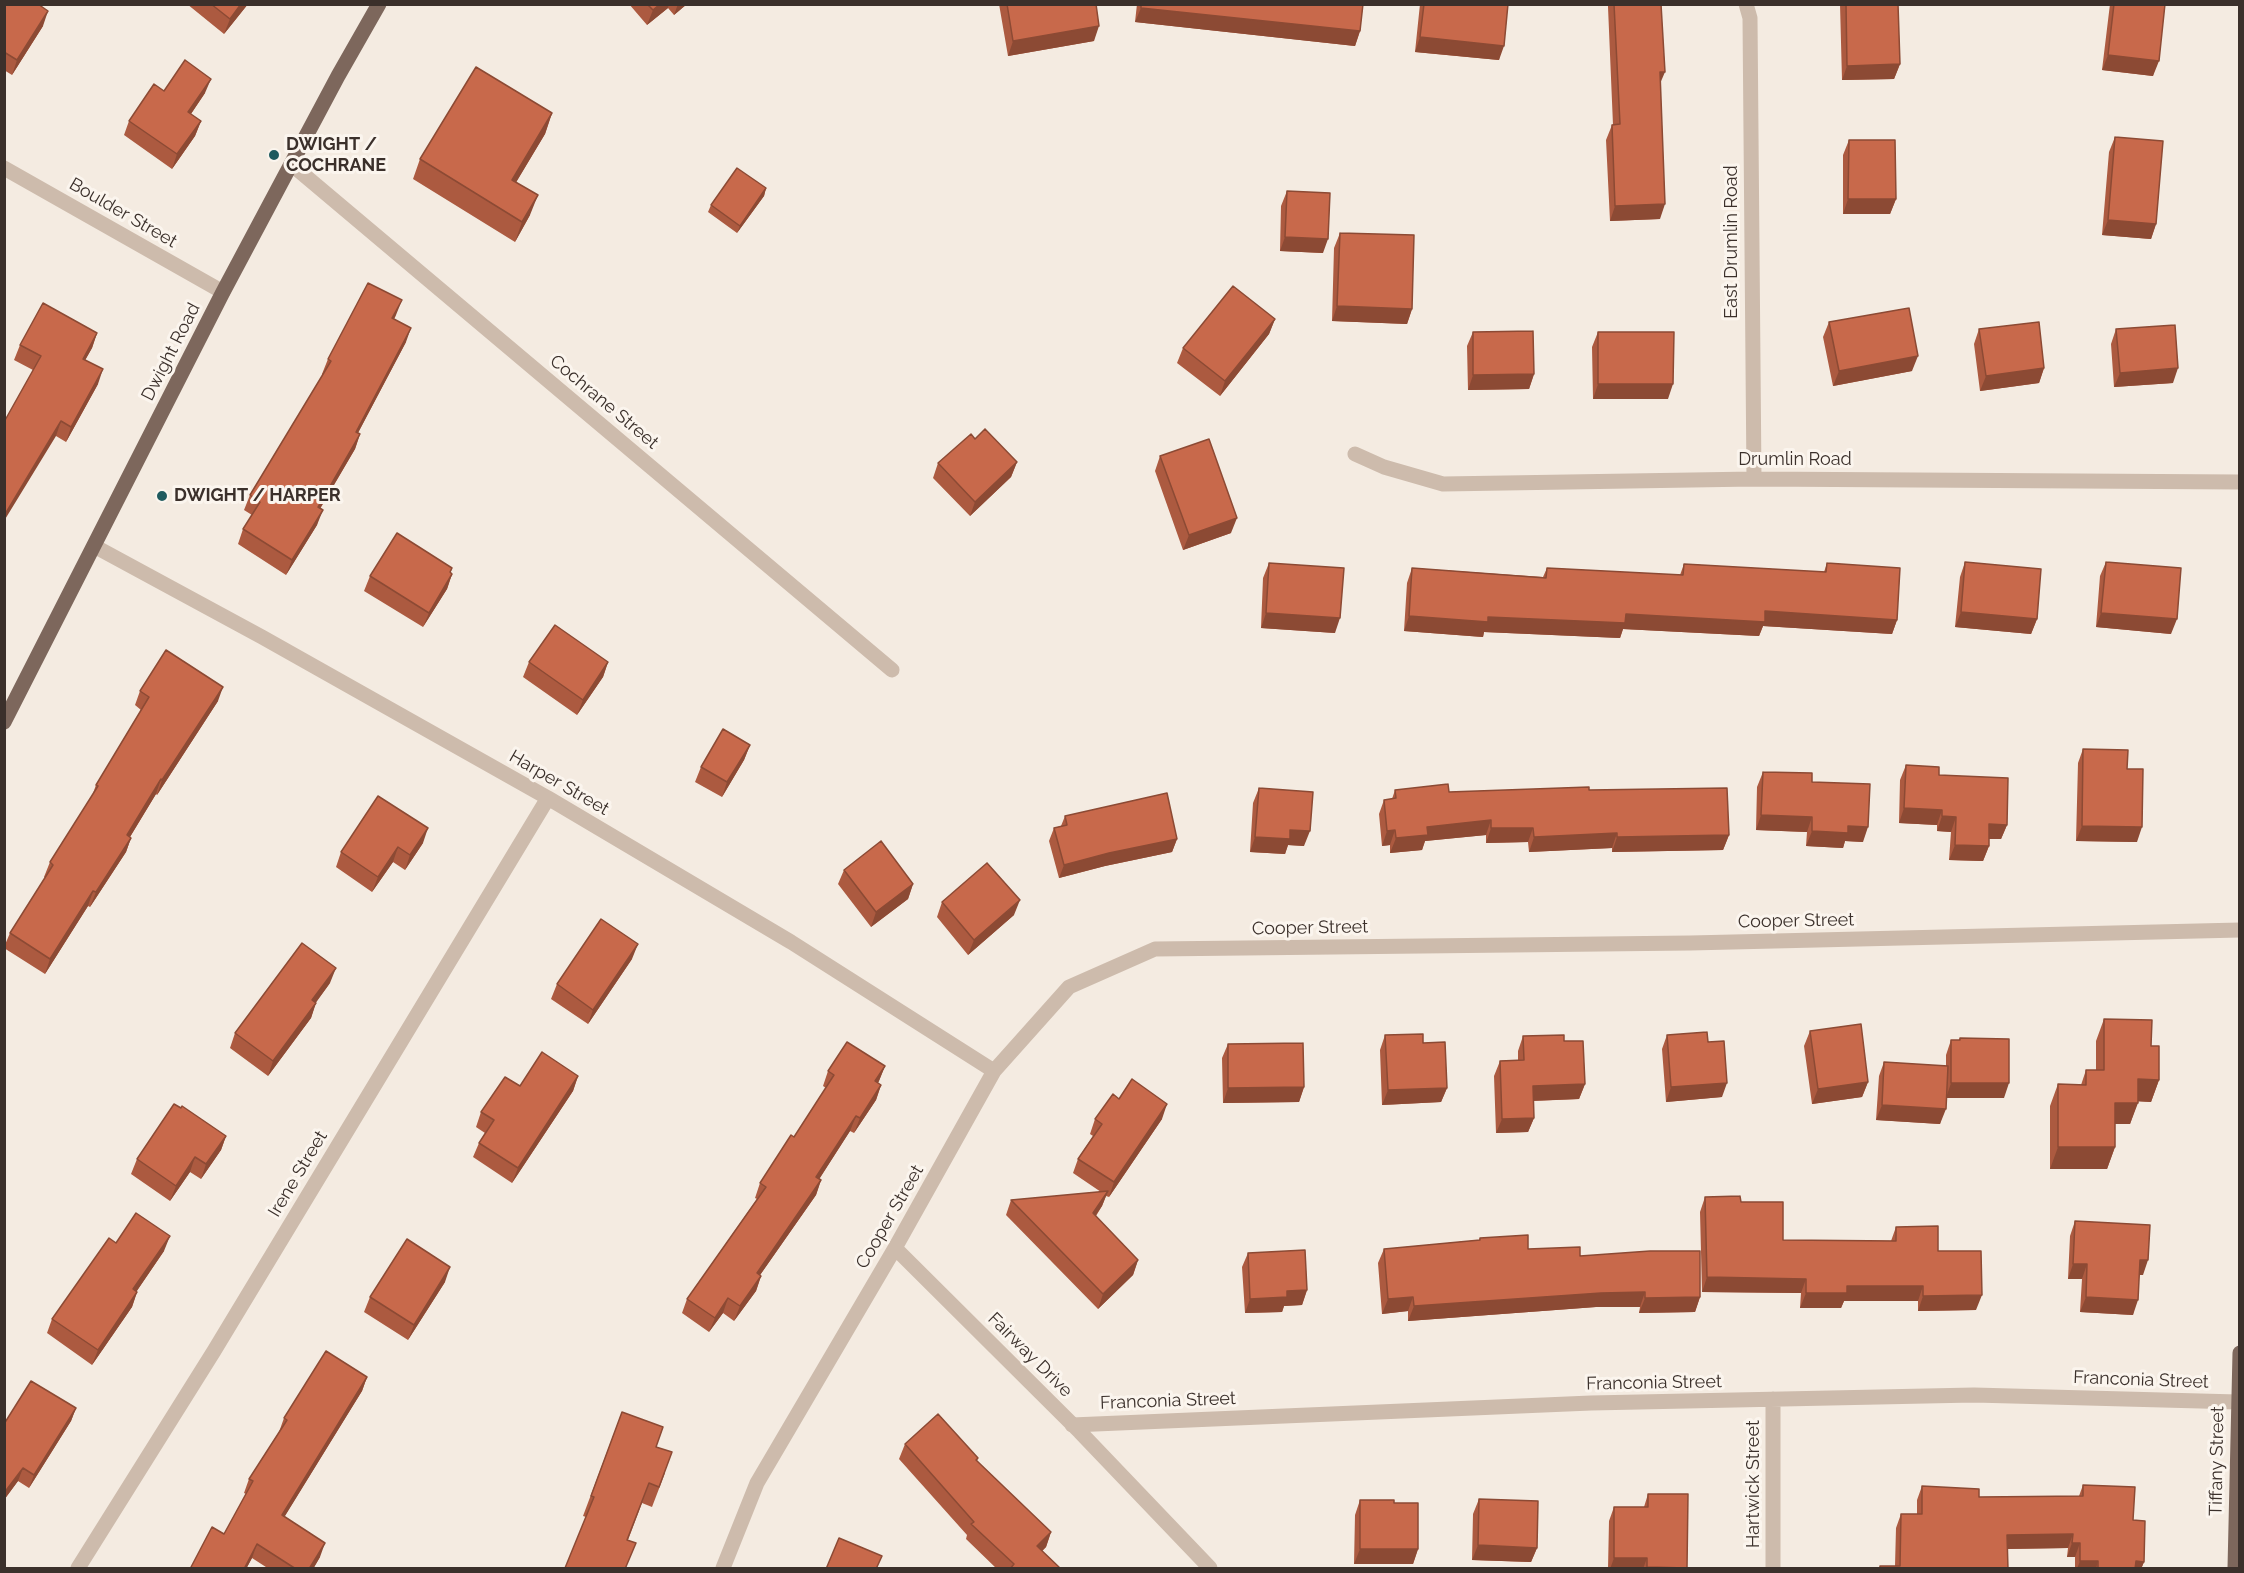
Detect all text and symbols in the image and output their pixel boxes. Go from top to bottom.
place label: DWIGHT / COCHRANE [286,134,386,176]
marker: DWIGHT / COCHRANE [267,148,281,162]
street label: East Drumlin Road [1721,165,1743,319]
street label: Boulder Street [65,173,181,253]
street label: Dwight Road [137,300,205,404]
street label: Cochrane Street [545,350,663,454]
street label: Drumlin Road [1738,449,1852,471]
place label: DWIGHT / HARPER [174,485,341,507]
marker: DWIGHT / HARPER [155,489,169,503]
street label: Harper Street [505,746,613,820]
street label: Cooper Street [1738,909,1854,933]
street label: Cooper Street [1252,916,1368,940]
street label: Irene Street [264,1127,332,1221]
street label: Cooper Street [852,1161,928,1273]
street label: Fairway Drive [983,1308,1077,1402]
street label: Franconia Street [2073,1367,2209,1393]
street label: Franconia Street [1586,1371,1722,1395]
street label: Franconia Street [1100,1388,1236,1414]
street label: Tiffany Street [2205,1406,2229,1516]
street label: Hartwick Street [1743,1420,1765,1548]

